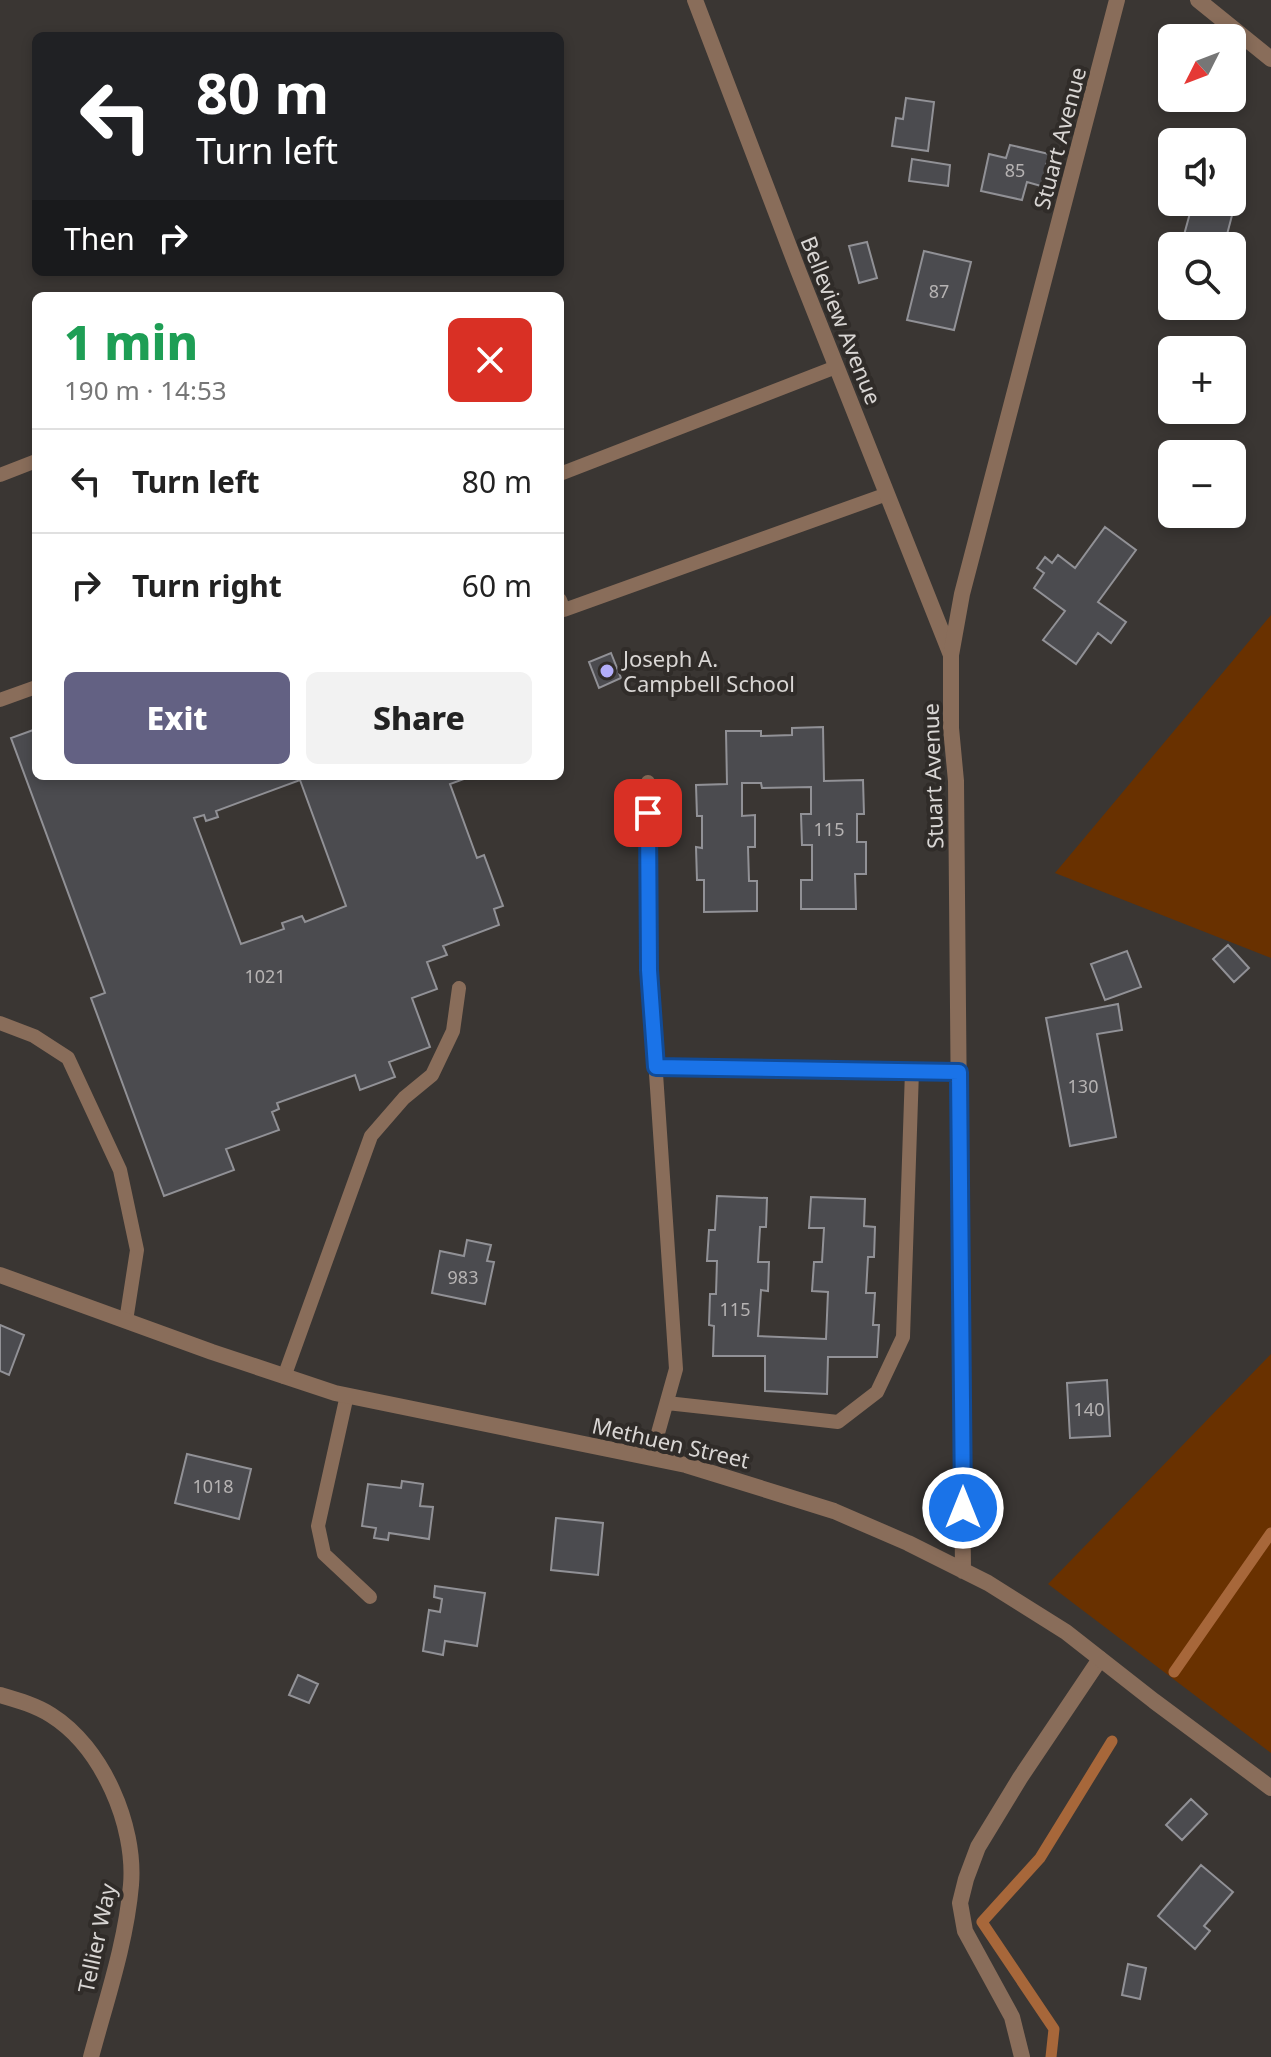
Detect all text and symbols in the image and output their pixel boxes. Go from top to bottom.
north arrow [1158,24,1246,112]
map controls [1158,24,1246,528]
text: 80 m [196,54,329,130]
icon: left [64,64,168,168]
street label: Stuart Avenue [1026,64,1092,212]
text: Turn left [196,126,338,175]
button: sound [1158,128,1246,216]
house number: 85 [1005,158,1025,182]
icon: right [151,216,195,260]
text: Then [64,218,135,259]
street label: Belleview Avenue [795,231,889,409]
button: search [1158,232,1246,320]
house number: 87 [929,279,949,303]
text: 1 min [64,309,198,374]
button: close [448,318,532,402]
button: + [1158,336,1246,424]
text: 190 m · 14:53 [64,372,227,408]
button: − [1158,440,1246,528]
icon: left [64,459,108,503]
text: Turn left [132,461,260,502]
text: 80 m [462,461,532,502]
icon: right [64,563,108,607]
text: Turn right [132,565,282,606]
text: 60 m [462,565,532,606]
place label: Joseph A. Campbell School [621,643,795,698]
marker: Joseph A. Campbell School [598,662,616,680]
button: Exit [64,672,290,764]
button: Share [306,672,532,764]
street label: Stuart Avenue [914,703,950,849]
pin [614,779,682,847]
icon: arrive [626,791,670,835]
house number: 115 [814,817,844,841]
house number: 1021 [244,964,286,988]
house number: 130 [1068,1074,1098,1098]
house number: 983 [448,1265,478,1289]
house number: 115 [720,1297,750,1321]
house number: 140 [1074,1397,1104,1421]
street label: Methuen Street [589,1409,753,1475]
position arrow [921,1466,1005,1550]
house number: 1018 [192,1474,234,1498]
street label: Tellier Way [70,1880,122,1995]

